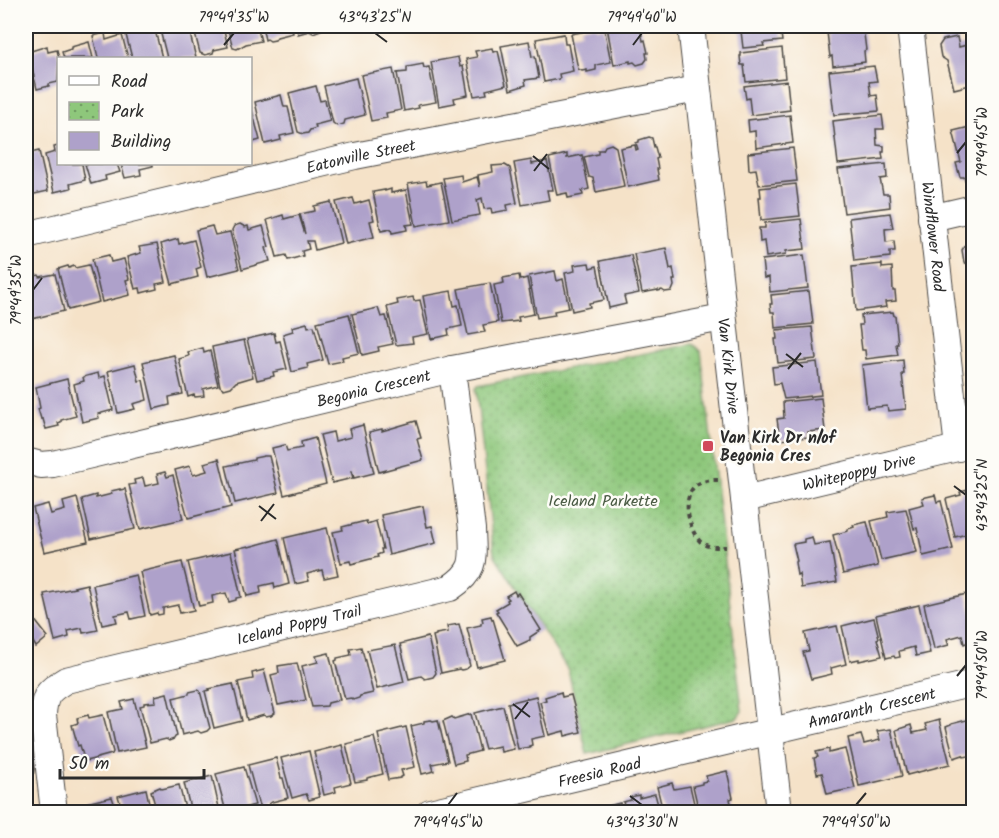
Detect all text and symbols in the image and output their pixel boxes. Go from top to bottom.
text: 79°49'35"W [199,6,269,30]
text: 43°43'25"N [339,6,411,30]
text: 79°49'40"W [607,6,677,30]
legend [57,57,252,165]
text: Road [111,68,148,97]
text: Park [111,98,144,127]
text: 79°49'45"W [971,107,995,177]
text: Building [111,128,171,157]
street label: Eatonville Street [304,133,419,181]
street label: Windflower Road [914,180,951,294]
text: 79°49'35"W [5,255,29,325]
street label: Van Kirk Drive [710,317,745,416]
street label: Begonia Crescent [314,363,434,415]
place label: Van Kirk Dr n/of Begonia Cres [720,426,838,469]
marker: Van Kirk Dr n/of Begonia Cres [701,439,715,453]
street label: Whitepoppy Drive [800,447,918,499]
text: 43°43'25"N [971,459,995,531]
park label: Iceland Parkette [548,489,658,514]
street label: Iceland Poppy Trail [234,599,365,653]
text: 79°49'50"W [971,630,995,700]
street label: Amaranth Crescent [806,681,939,736]
scale bar [60,742,204,780]
text: 50 m [69,750,109,779]
street label: Freesia Road [556,751,645,795]
text: 79°49'45"W [413,811,483,835]
text: 43°43'30"N [606,811,678,835]
text: 79°49'50"W [821,811,891,835]

